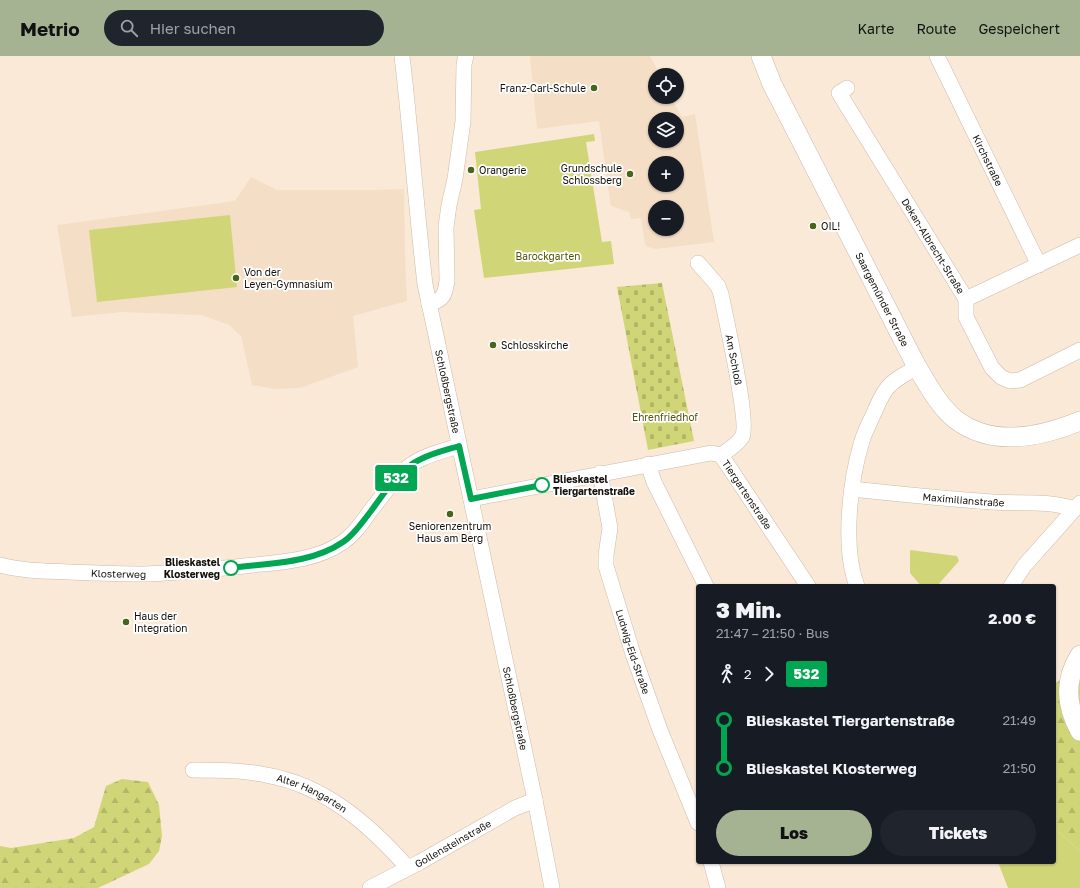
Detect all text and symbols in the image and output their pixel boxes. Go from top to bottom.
search box [104,10,384,46]
text: Metrio [20,17,80,40]
icon: search [118,17,140,39]
text: Hier suchen [150,19,236,37]
text: Karte [858,20,894,37]
text: Route [916,20,956,37]
text: Gespeichert [978,20,1060,37]
map controls [648,68,684,236]
button: locate [648,68,684,104]
place label: Franz-Carl-Schule [500,82,586,94]
marker: Franz-Carl-Schule [589,83,599,93]
button: layers [648,112,684,148]
street label: Kirchstraße [970,133,1006,188]
button: + [648,156,684,192]
place label: Grundschule Schlossberg [561,162,622,186]
place label: Orangerie [479,164,527,176]
marker: Orangerie [466,165,476,175]
marker: Grundschule Schlossberg [625,169,635,179]
street label: Dekan-Albrecht-Straße [899,196,967,296]
button: − [648,200,684,236]
place label: OIL! [821,220,840,232]
marker: OIL! [808,221,818,231]
park label: Barockgarten [516,250,580,262]
street label: Saargemünder Straße [853,250,912,349]
place label: Von der Leyen-Gymnasium [244,266,333,290]
marker: Von der Leyen-Gymnasium [231,273,241,283]
street label: Am Schloß [724,333,745,386]
place label: Schlosskirche [501,339,568,351]
marker: Schlosskirche [488,340,498,350]
street label: Schloßbergstraße [433,348,463,435]
park label: Ehrenfriedhof [632,411,698,423]
street label: Tiergartenstraße [720,458,775,532]
line badge: 532 [373,465,419,491]
text: 532 [383,469,409,486]
place label: Blieskastel Tiergartenstraße [553,473,635,497]
marker: Blieskastel Tiergartenstraße [534,477,550,493]
street label: Maximilianstraße [922,490,1005,509]
marker: Seniorenzentrum Haus am Berg [445,509,455,519]
place label: Seniorenzentrum Haus am Berg [409,520,491,544]
place label: Blieskastel Klosterweg [164,556,221,580]
marker: Blieskastel Klosterweg [223,560,239,576]
street label: Klosterweg [91,567,146,580]
text: 3 Min. [716,596,782,623]
street label: Ludwig-Eid-Straße [614,608,653,696]
text: 2.00 € [988,609,1036,627]
place label: Haus der Integration [134,610,187,634]
marker: Haus der Integration [121,617,131,627]
text: 21:47 – 21:50 · Bus [716,625,829,641]
icon: walk [716,663,738,685]
icon: forward [758,663,780,685]
street label: Schloßbergstraße [501,665,530,751]
text: 532 [794,665,819,682]
text: 2 [744,666,752,682]
text: Blieskastel Tiergartenstraße [746,711,955,729]
text: 21:49 [1002,712,1036,728]
text: Blieskastel Klosterweg [746,759,917,777]
text: 21:50 [1003,760,1036,776]
street label: Alter Hangarten [276,771,350,815]
button: Los [716,810,872,856]
button: Tickets [880,810,1036,856]
street label: Gollensteinstraße [413,817,493,870]

